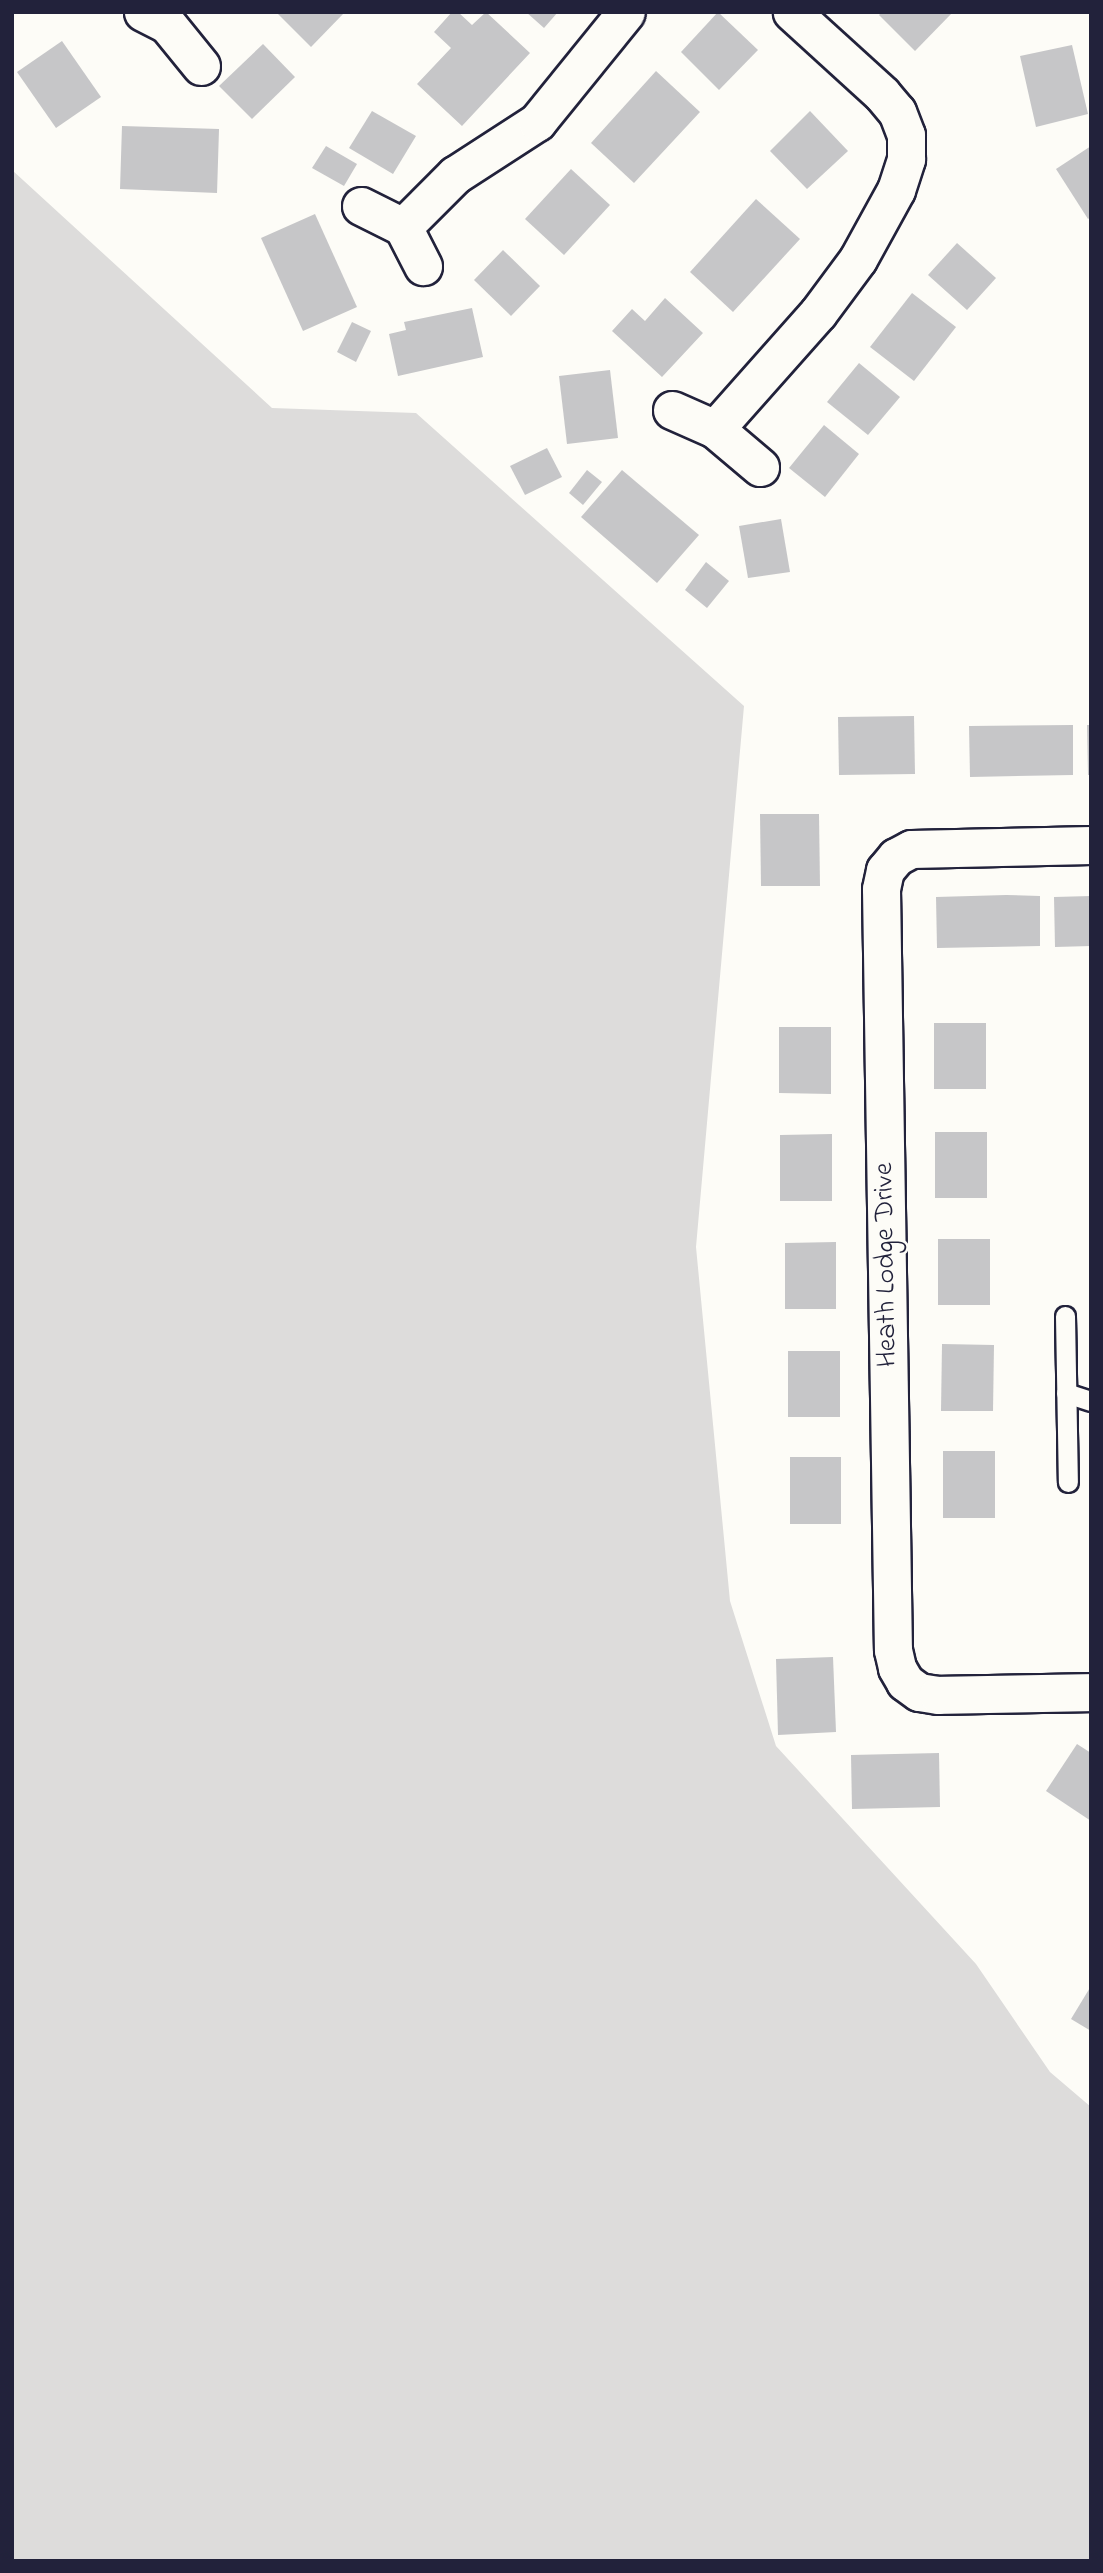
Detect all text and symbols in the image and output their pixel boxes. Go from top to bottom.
street label: Heath Lodge Drive [868,1162,906,1368]

